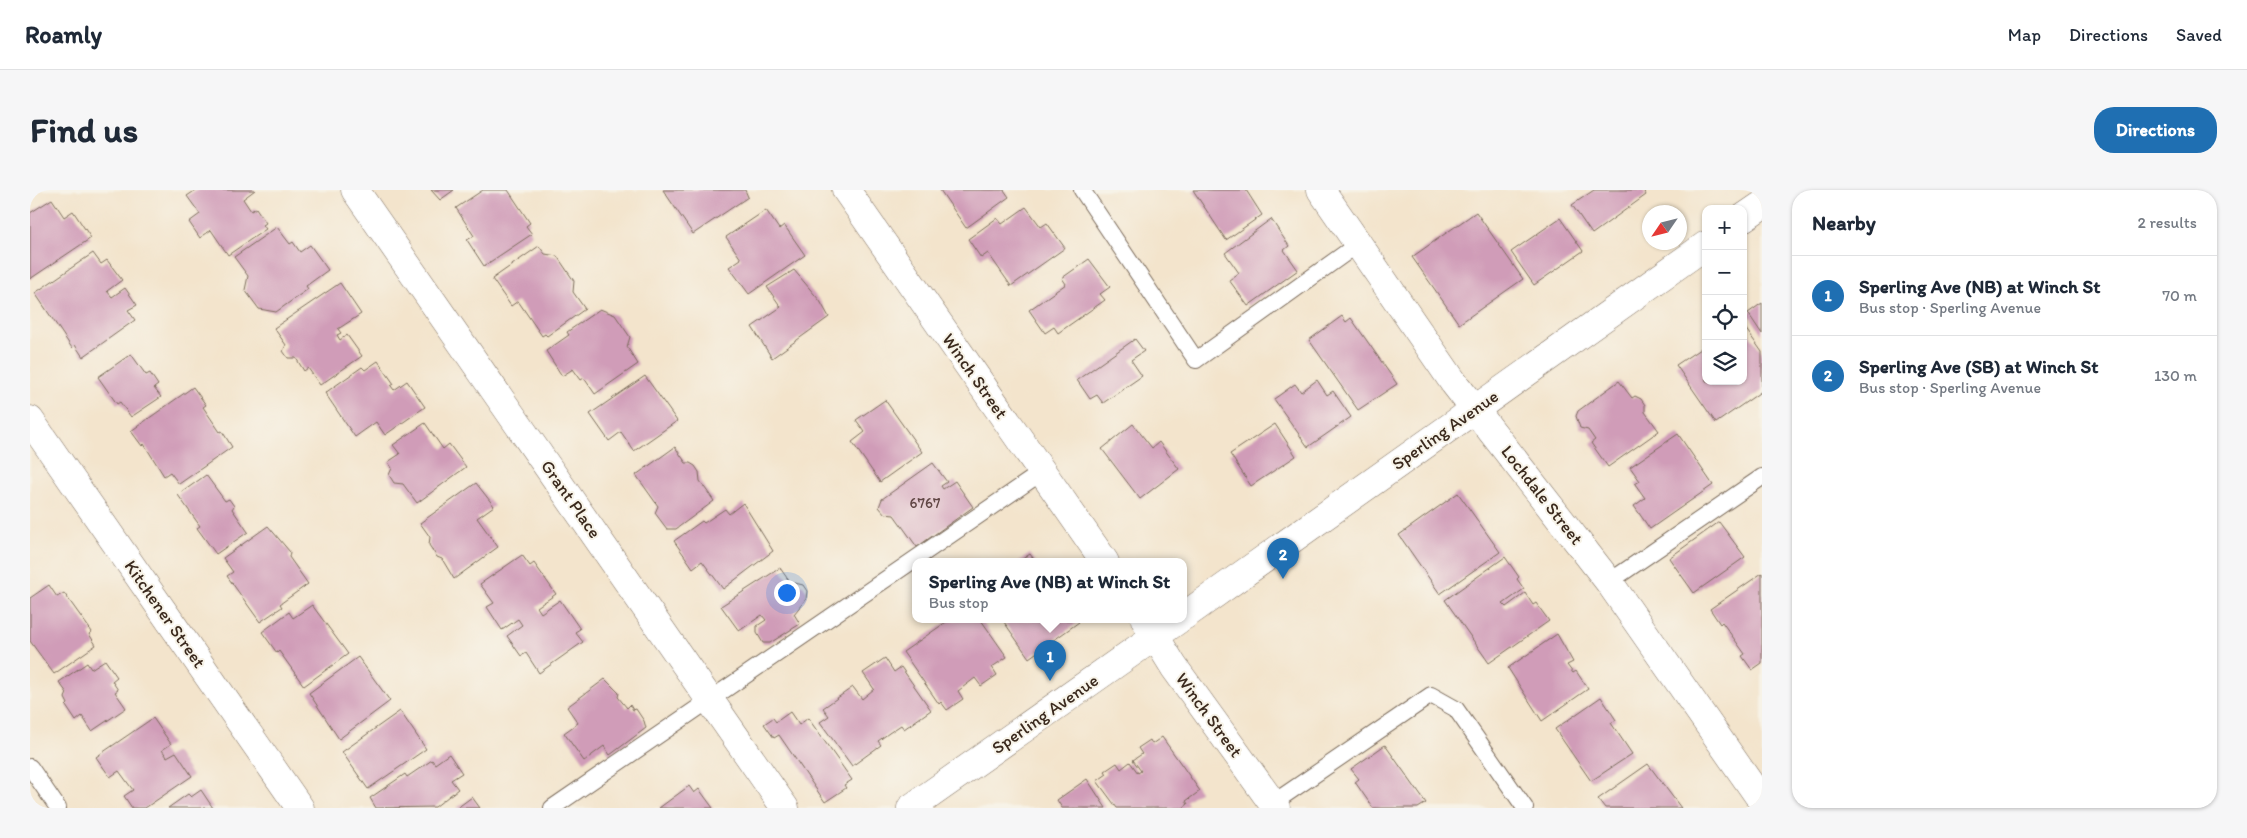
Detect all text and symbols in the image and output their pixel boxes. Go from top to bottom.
text: Roamly [25,20,102,49]
text: Map [2008,24,2041,46]
text: Directions [2069,24,2148,46]
text: Saved [2176,24,2222,46]
button: Directions [2094,107,2217,153]
text: Find us [30,109,138,151]
north arrow [1642,205,1687,250]
map controls [1702,205,1747,385]
button: + [1702,205,1747,250]
text: Nearby [1812,210,1876,235]
text: 2 results [2137,213,2197,232]
button: − [1702,250,1747,295]
text: Sperling Ave (NB) at Winch St [1859,275,2100,298]
text: 1 [1824,286,1832,305]
text: 70 m [2162,286,2197,305]
button: locate [1702,295,1747,340]
text: Bus stop · Sperling Avenue [1859,298,2041,317]
street label: Winch Street [937,329,1013,423]
button: layers [1702,340,1747,385]
text: Sperling Ave (SB) at Winch St [1859,355,2098,378]
text: 2 [1824,366,1832,385]
text: 130 m [2154,366,2197,385]
text: Bus stop · Sperling Avenue [1859,378,2041,397]
street label: Sperling Avenue [1387,385,1503,475]
street label: Lochdale Street [1496,441,1588,549]
street label: Grant Place [536,456,606,542]
house number: 6767 [910,494,941,512]
pin: 2 [1267,538,1299,579]
street label: Kitchener Street [120,556,211,672]
popup [912,558,1187,623]
text: Sperling Ave (NB) at Winch St [929,570,1170,593]
your location [774,580,800,606]
text: Bus stop [929,593,988,612]
pin: 1 [1034,640,1066,681]
street label: Winch Street [1171,668,1247,762]
street label: Sperling Avenue [987,669,1103,759]

